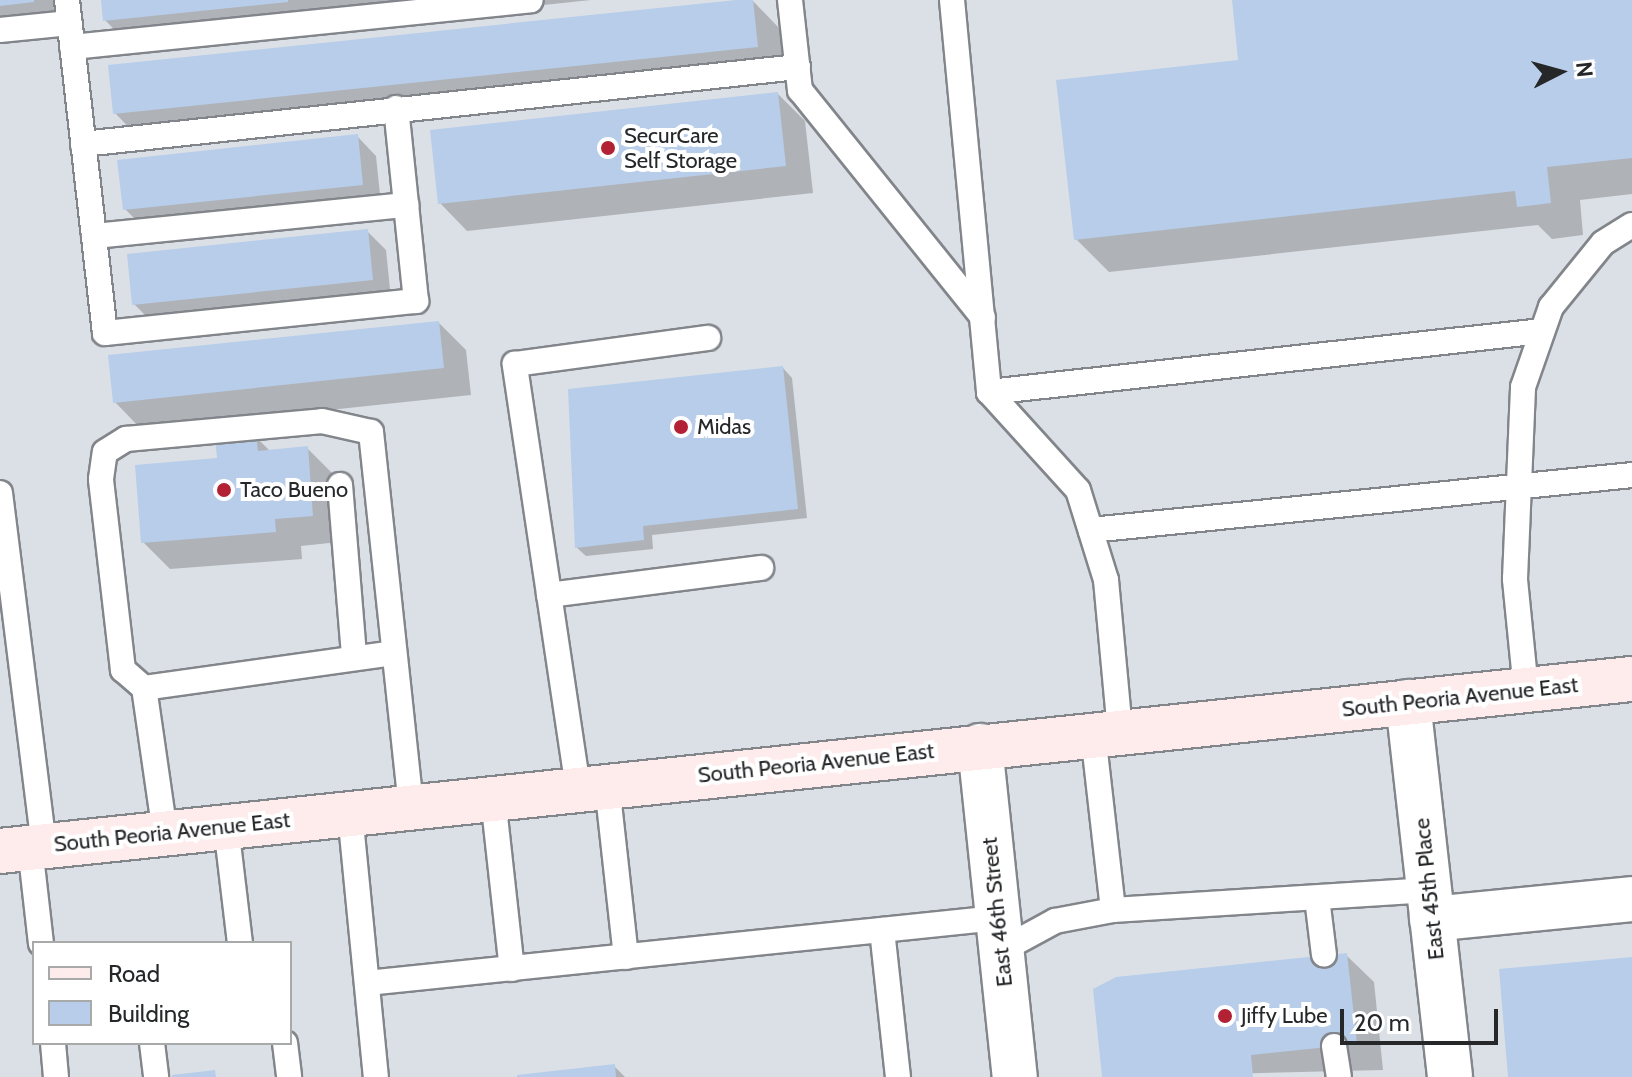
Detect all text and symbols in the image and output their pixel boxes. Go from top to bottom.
north arrow [1520,32,1600,112]
text: N [1570,60,1599,79]
place label: SecurCare Self Storage [624,122,737,174]
marker: SecurCare Self Storage [599,139,617,157]
place label: Midas [697,414,751,440]
marker: Midas [672,418,690,436]
place label: Taco Bueno [240,477,348,503]
marker: Taco Bueno [215,481,233,499]
street label: South Peoria Avenue East [1341,671,1579,723]
street label: South Peoria Avenue East [697,737,935,789]
street label: South Peoria Avenue East [53,806,291,858]
street label: East 45th Place [1408,817,1450,961]
street label: East 46th Street [976,836,1018,988]
legend [32,941,292,1045]
text: Road [108,959,160,988]
scale bar [1344,993,1502,1043]
text: Building [108,999,189,1028]
place label: Jiffy Lube [1241,1003,1328,1029]
marker: Jiffy Lube [1216,1007,1234,1025]
text: 20 m [1354,1008,1410,1037]

